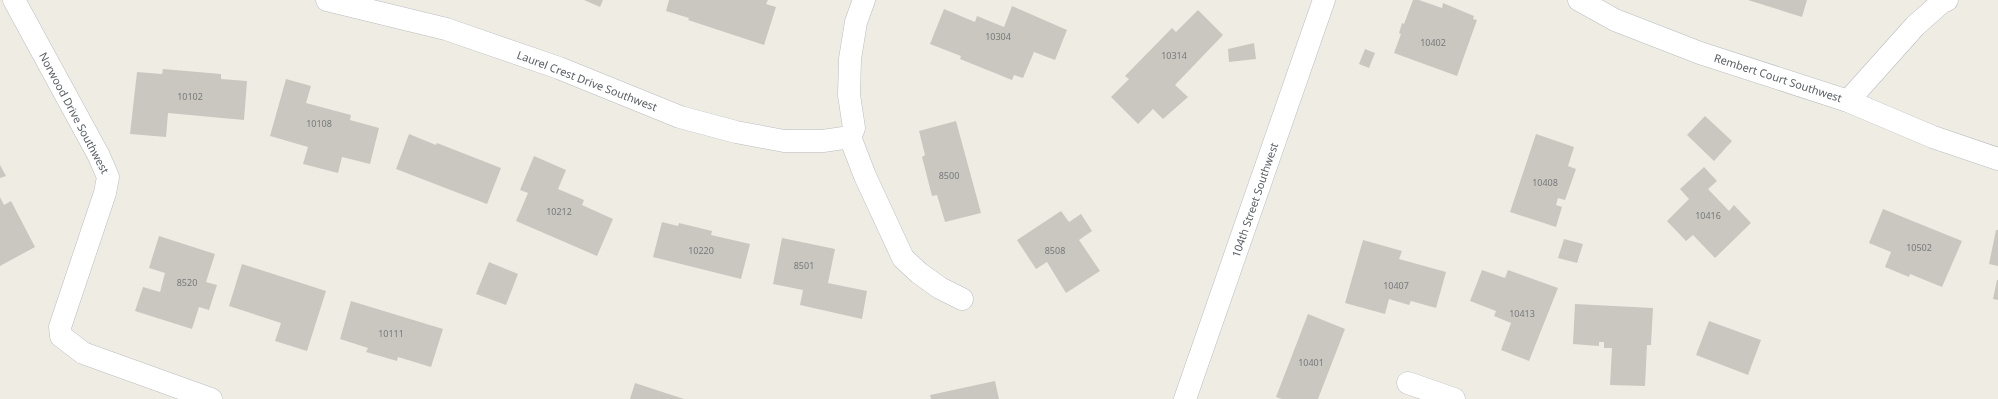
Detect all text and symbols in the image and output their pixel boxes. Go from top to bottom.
house number: 10304 [985,30,1011,43]
house number: 10402 [1420,36,1446,49]
street label: Laurel Crest Drive Southwest [515,47,659,114]
street label: Norwood Drive Southwest [36,49,113,176]
house number: 10314 [1161,49,1187,62]
street label: Rembert Court Southwest [1712,50,1844,105]
house number: 10102 [177,90,203,103]
house number: 10108 [306,117,332,130]
street label: 104th Street Southwest [1228,140,1281,259]
house number: 8500 [939,169,959,182]
house number: 10408 [1532,176,1558,189]
house number: 10212 [546,205,572,218]
house number: 10416 [1695,209,1721,222]
house number: 10502 [1906,241,1932,254]
house number: 10220 [688,244,714,257]
house number: 8508 [1045,244,1065,257]
house number: 8501 [794,259,814,272]
house number: 8520 [177,276,197,289]
house number: 10407 [1383,279,1409,292]
house number: 10413 [1509,307,1535,320]
house number: 10111 [378,327,404,340]
house number: 10401 [1298,356,1324,369]

